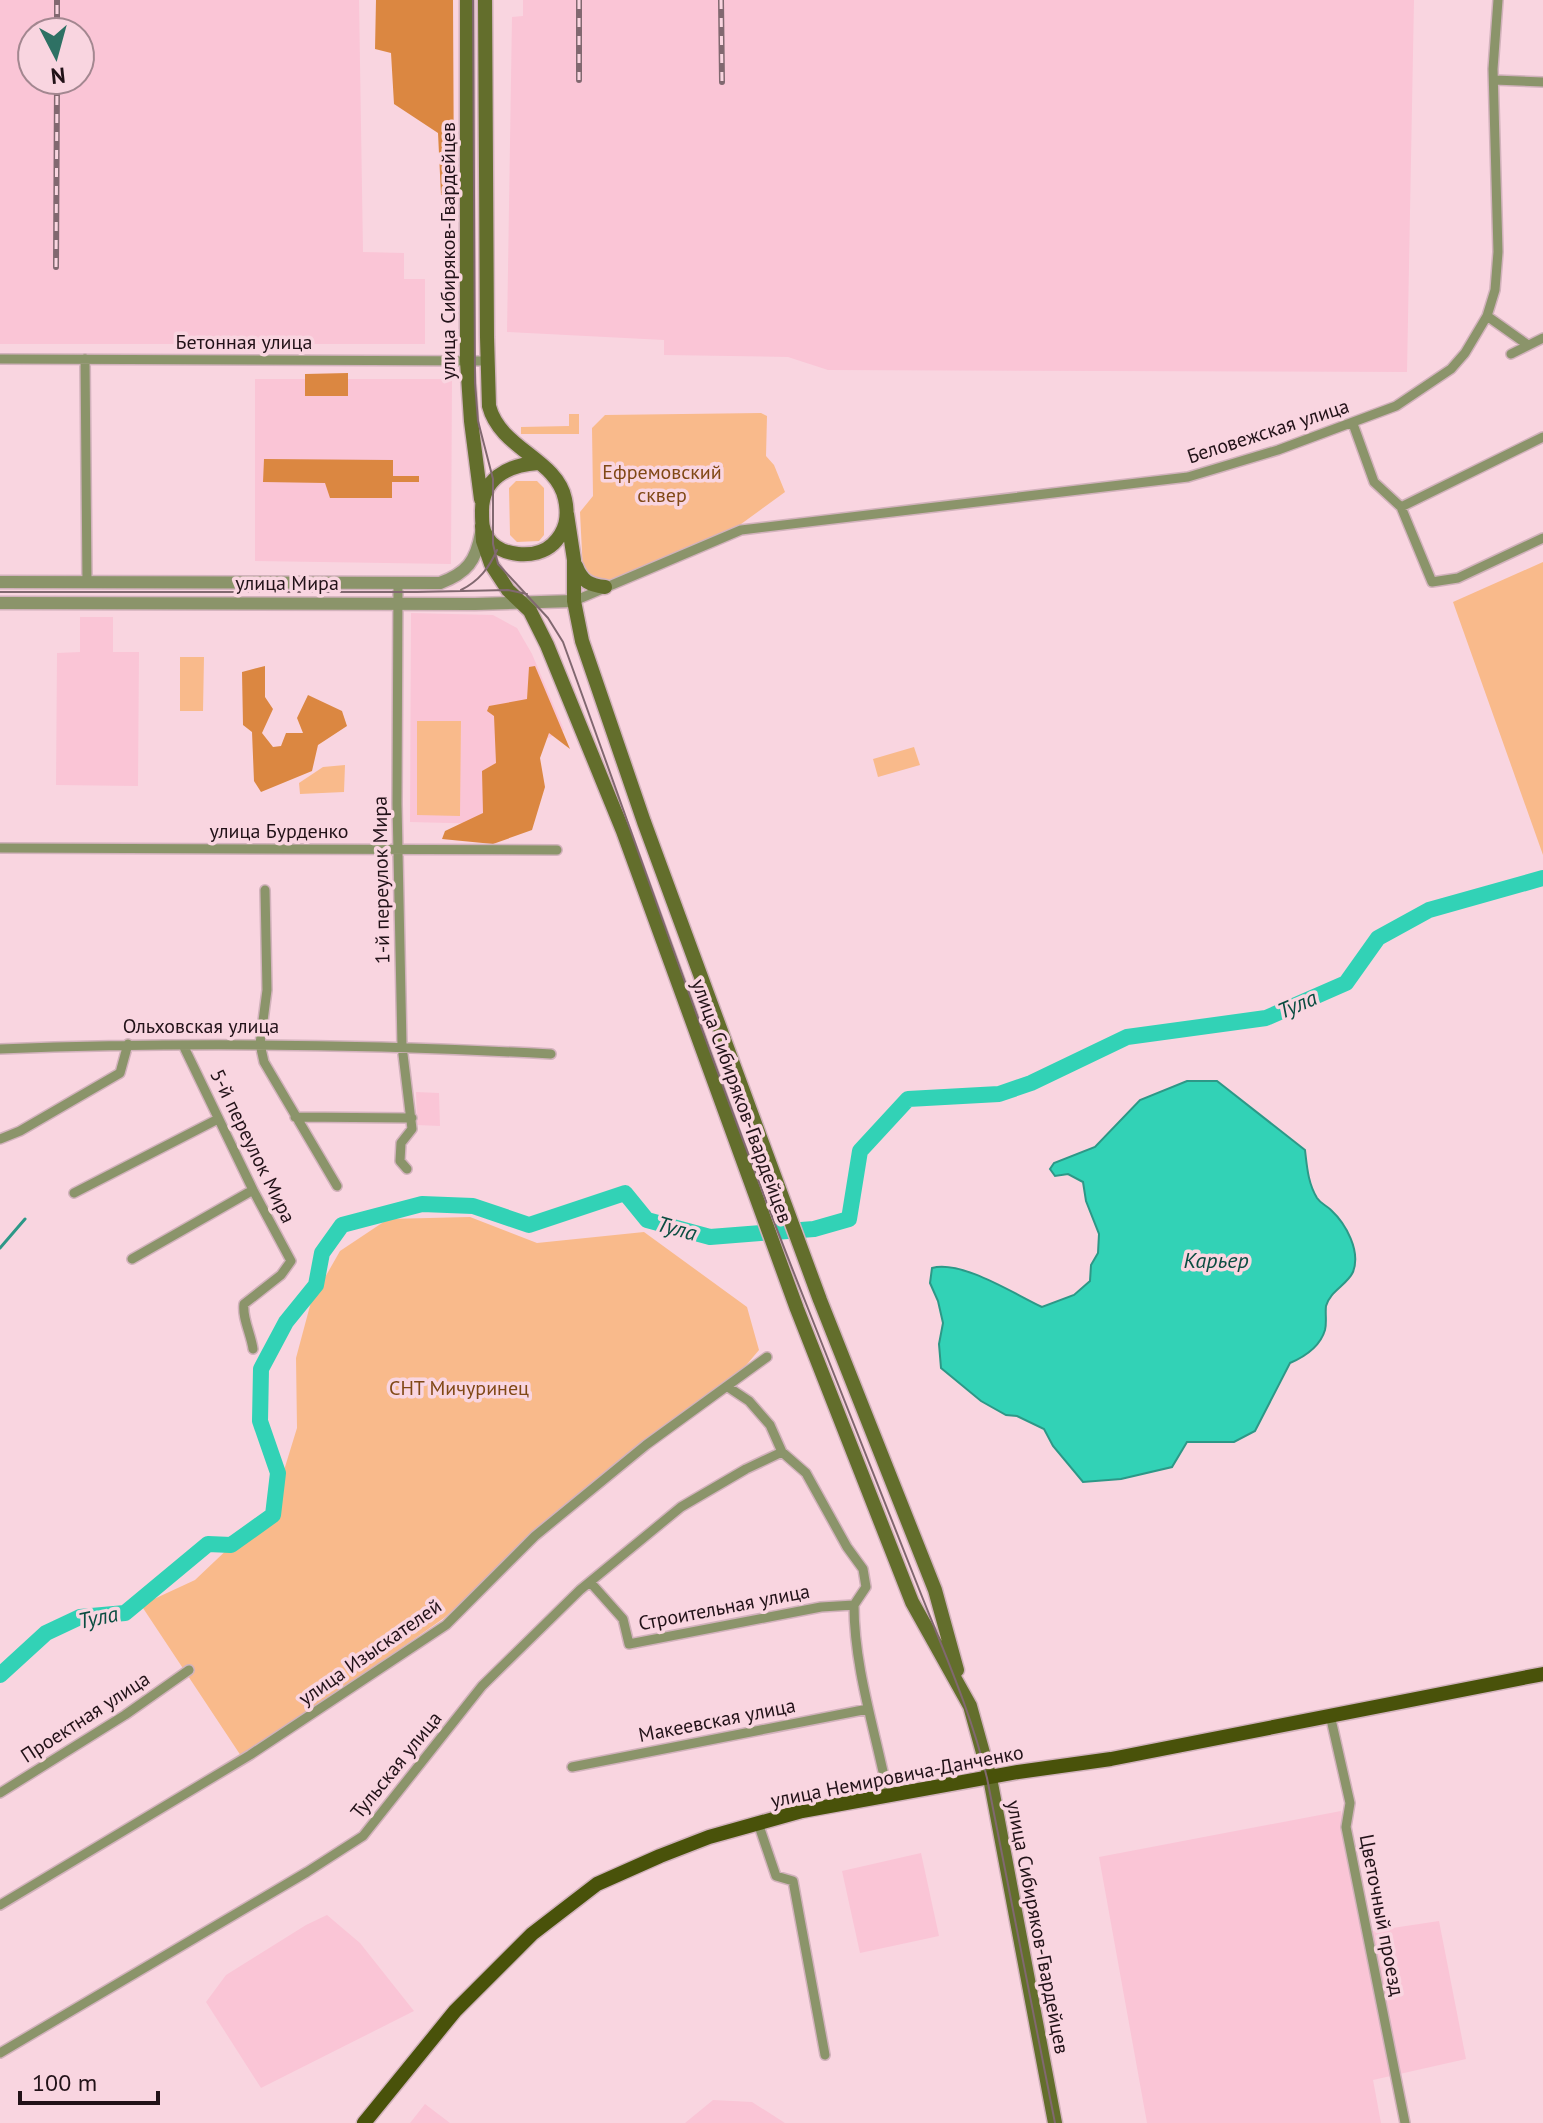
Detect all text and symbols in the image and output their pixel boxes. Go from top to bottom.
north arrow [16,16,96,96]
text: N [49,61,67,91]
street label: улица Сибиряков-Гвардейцев [435,122,461,380]
street label: Бетонная улица [176,329,312,355]
street label: Беловежская улица [1184,393,1352,469]
park label: Ефремовский сквер [602,459,722,508]
street label: улица Мира [235,570,339,596]
street label: 1-й переулок Мира [367,796,395,964]
street label: улица Бурденко [209,818,349,844]
street label: улица Сибиряков-Гвардейцев [686,975,798,1227]
water label: Тула [1273,983,1321,1025]
street label: Ольховская улица [123,1013,279,1039]
street label: 5-й переулок Мира [204,1065,302,1227]
water label: Тула [654,1209,700,1247]
water label: Карьер [1183,1246,1249,1274]
park label: СНТ Мичуринец [389,1375,529,1401]
street label: Строительная улица [636,1578,812,1636]
street label: улица Изыскателей [293,1593,447,1711]
water label: Тула [76,1599,121,1635]
street label: Проектная улица [15,1666,155,1768]
street label: Макеевская улица [636,1692,798,1748]
street label: Тульская улица [345,1706,447,1824]
street label: улица Немировича-Данченко [768,1739,1026,1813]
street label: улица Сибиряков-Гвардейцев [1001,1798,1075,2056]
street label: Цветочный проезд [1354,1832,1410,1998]
scale bar [20,2055,158,2105]
text: 100 m [32,2067,97,2098]

